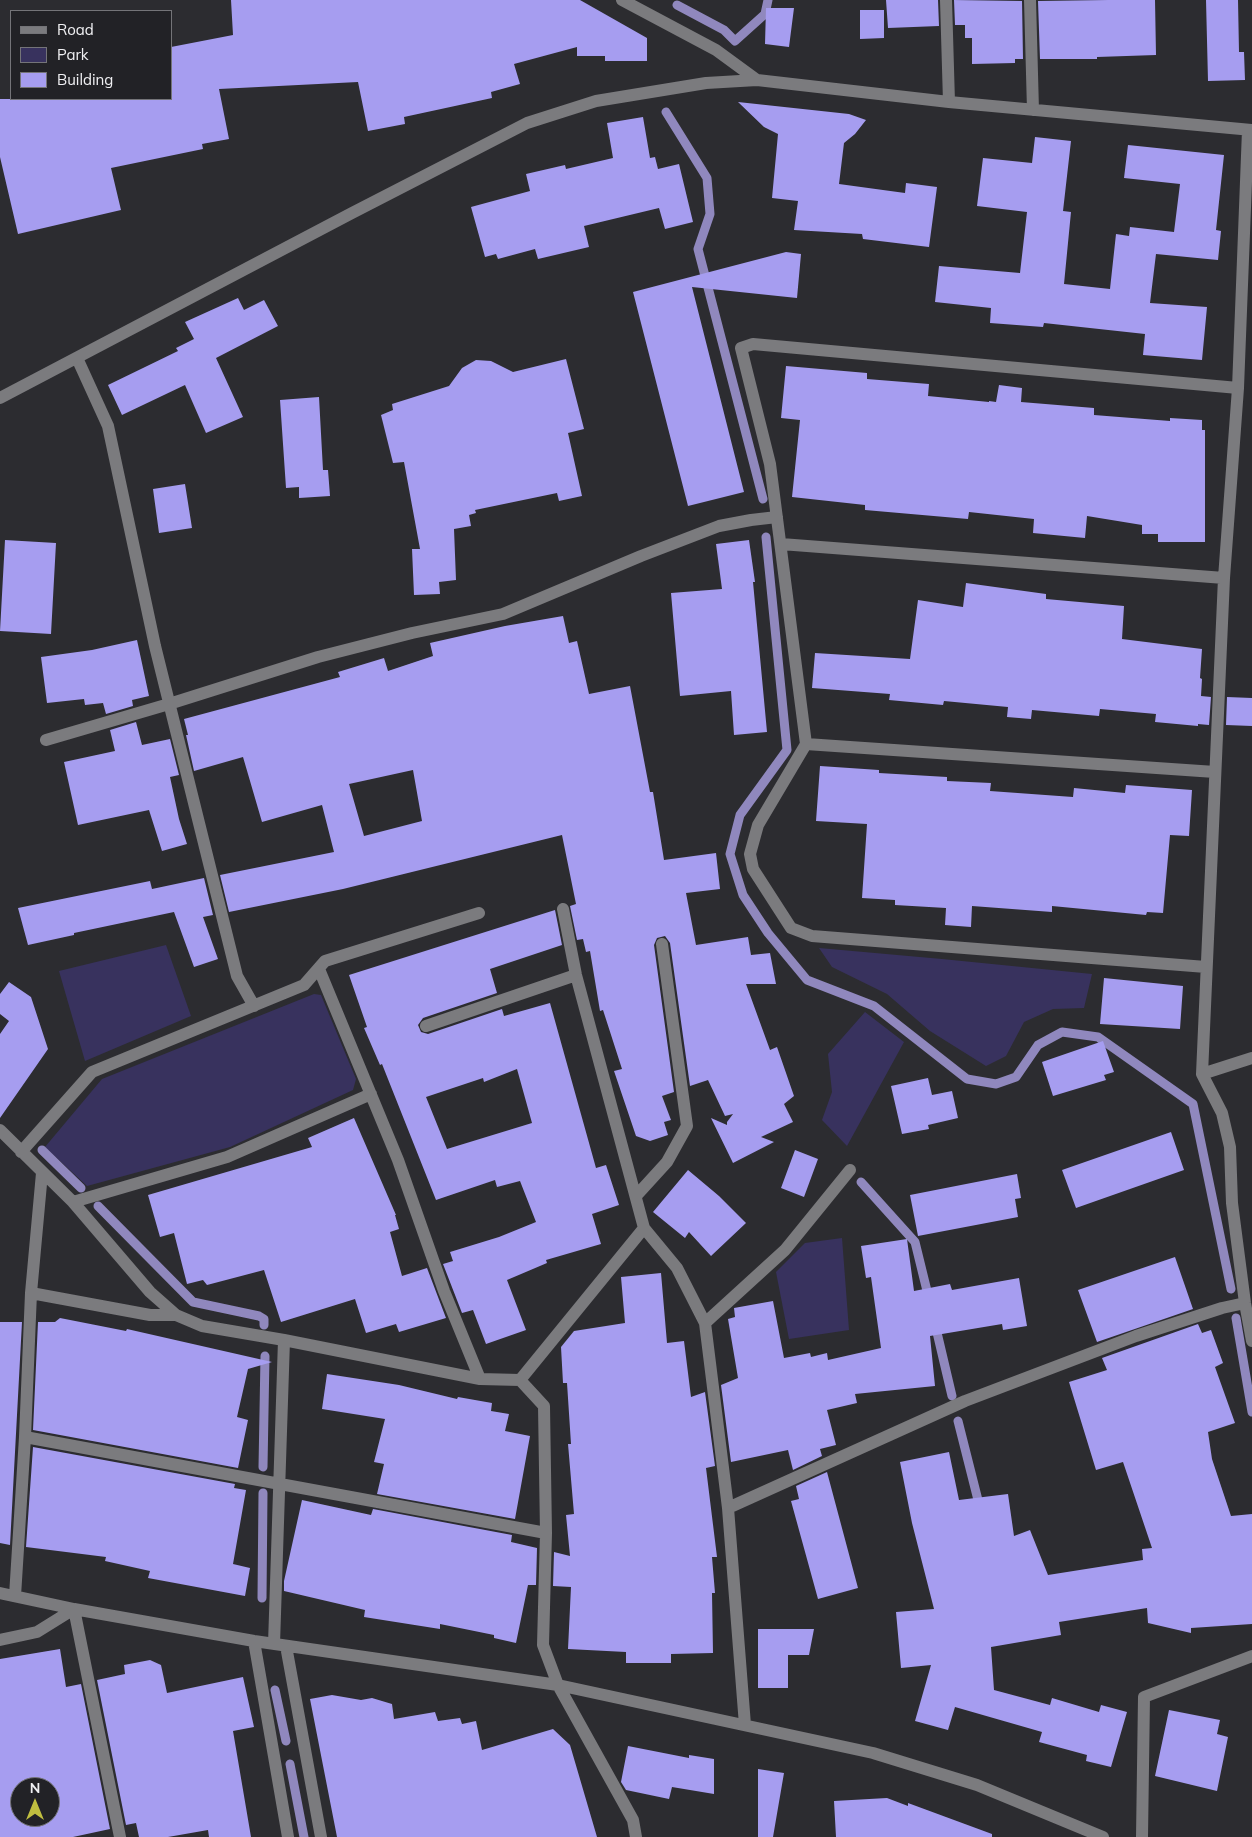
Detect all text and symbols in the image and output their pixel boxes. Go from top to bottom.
legend [10,10,172,100]
text: Road [57,20,94,39]
text: Park [57,45,89,64]
text: Building [57,70,113,89]
north arrow [10,1777,60,1827]
text: N [30,1779,40,1797]

